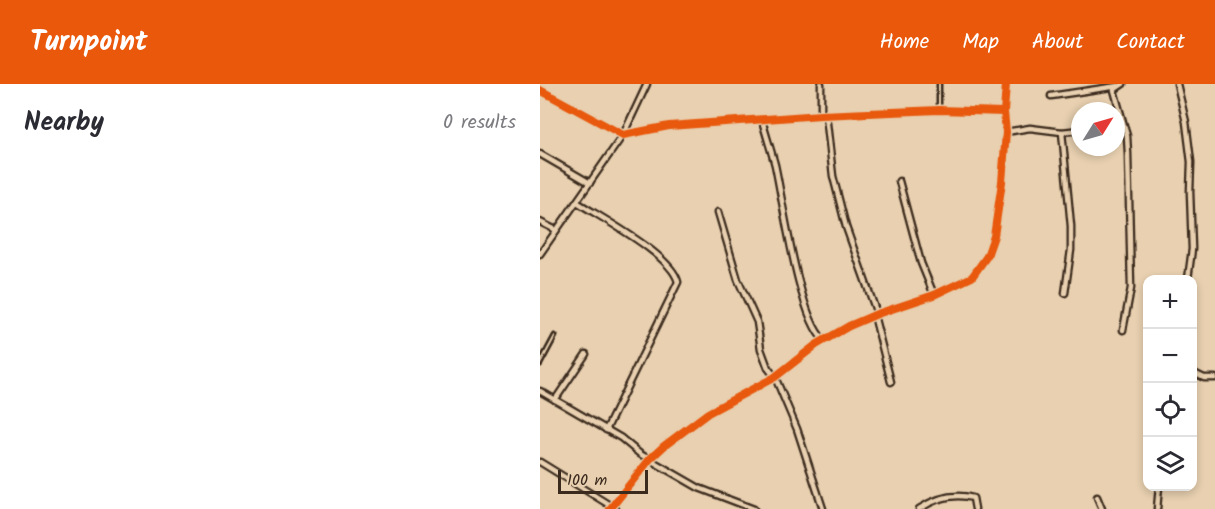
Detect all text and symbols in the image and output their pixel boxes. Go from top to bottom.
text: Turnpoint [30,20,148,65]
text: Home [880,26,929,59]
text: Map [962,26,999,59]
text: About [1032,26,1083,59]
text: Contact [1116,26,1185,59]
text: Nearby [24,102,104,144]
north arrow [1071,102,1125,156]
text: 0 results [443,107,516,139]
map controls [1143,275,1197,491]
button: + [1143,275,1197,329]
button: − [1143,329,1197,383]
button: locate [1143,383,1197,437]
button: layers [1143,437,1197,491]
scale bar [558,467,648,494]
text: 100 m [567,468,607,493]

